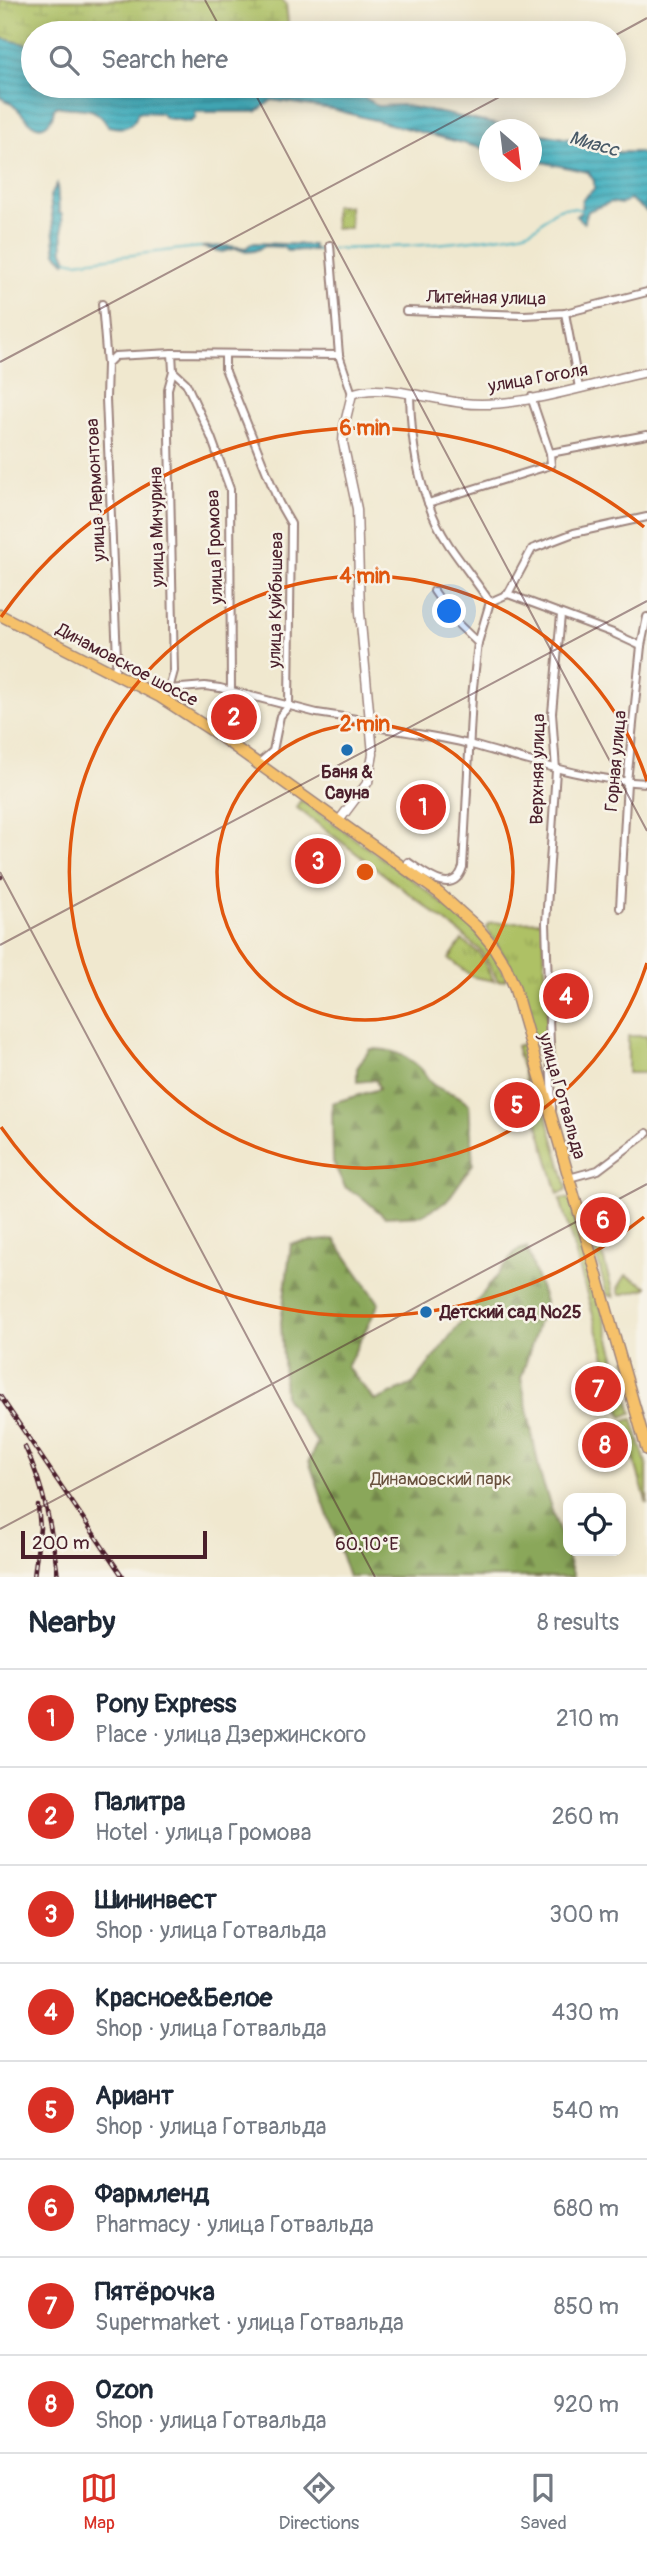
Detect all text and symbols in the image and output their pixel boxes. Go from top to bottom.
search box [21,21,626,98]
icon: search [45,41,83,79]
text: Search here [101,44,228,76]
north arrow [479,119,542,182]
water label: Миасс [567,126,623,163]
street label: Литейная улица [425,285,546,311]
street label: улица Гоголя [485,358,590,398]
text: 6 min [340,415,391,442]
street label: улица Лермонтова [81,418,111,563]
street label: улица Мичурина [144,467,170,588]
street label: улица Громова [202,490,229,605]
street label: улица Куйбышева [263,532,289,669]
text: 4 min [340,563,391,590]
your location [432,594,466,628]
street label: Динамовское шоссе [51,618,202,712]
pin: 2 [211,691,257,743]
street label: Горная улица [600,710,632,812]
text: 2 min [340,711,390,738]
street label: Верхняя улица [526,713,550,825]
marker: Баня & Сауна [339,742,355,758]
place label: Баня & Сауна [321,761,373,805]
pin: 1 [400,781,446,833]
pin: 3 [295,835,341,887]
centre of rings [353,860,377,884]
pin: 4 [543,970,589,1022]
street label: улица Готвальда [533,1029,591,1162]
pin: 5 [494,1079,540,1131]
pin: 6 [580,1194,626,1246]
place label: Детский сад №25 [439,1301,582,1324]
marker: Детский сад №25 [418,1304,434,1320]
pin: 7 [575,1363,621,1415]
pin: 8 [582,1419,628,1471]
park label: Динамовский парк [370,1468,511,1491]
map controls [563,1493,626,1556]
button: locate [563,1493,626,1556]
scale bar [21,1528,206,1560]
text: 200 m [32,1531,90,1555]
text: 60.10°E [335,1533,399,1556]
text: Nearby [28,1604,115,1641]
text: 8 results [537,1608,619,1637]
text: Pony Express [95,1688,236,1720]
text: 1 [47,1704,56,1733]
text: 210 m [556,1704,619,1733]
text: Place · улица Дзержинского [95,1720,366,1749]
text: Палитра [95,1786,185,1818]
text: 2 [45,1802,57,1831]
text: 260 m [552,1802,619,1831]
text: Hotel · улица Громова [95,1818,311,1847]
text: Шининвест [95,1884,217,1916]
text: 3 [45,1900,57,1929]
text: 300 m [549,1900,619,1929]
text: Shop · улица Готвальда [95,1916,326,1945]
text: Красное&Белое [95,1982,272,2014]
text: 4 [44,1998,58,2027]
text: 430 m [552,1998,619,2027]
text: Shop · улица Готвальда [95,2014,326,2043]
text: Ариант [95,2080,174,2112]
text: 5 [45,2096,57,2125]
text: 540 m [552,2096,619,2125]
text: Shop · улица Готвальда [95,2112,326,2141]
text: Фармленд [95,2178,209,2210]
text: 6 [44,2194,58,2223]
text: 680 m [553,2194,619,2223]
text: Pharmacy · улица Готвальда [95,2210,374,2239]
text: Пятёрочка [95,2276,215,2308]
text: 7 [45,2292,57,2321]
text: 850 m [554,2292,619,2321]
text: Supermarket · улица Готвальда [95,2308,404,2337]
text: Ozon [95,2374,153,2406]
text: 8 [45,2390,57,2419]
text: 920 m [553,2390,619,2419]
text: Shop · улица Готвальда [95,2406,326,2435]
tab: Map [80,2469,118,2535]
tab: Directions [279,2469,359,2535]
tab: Saved [520,2469,567,2535]

